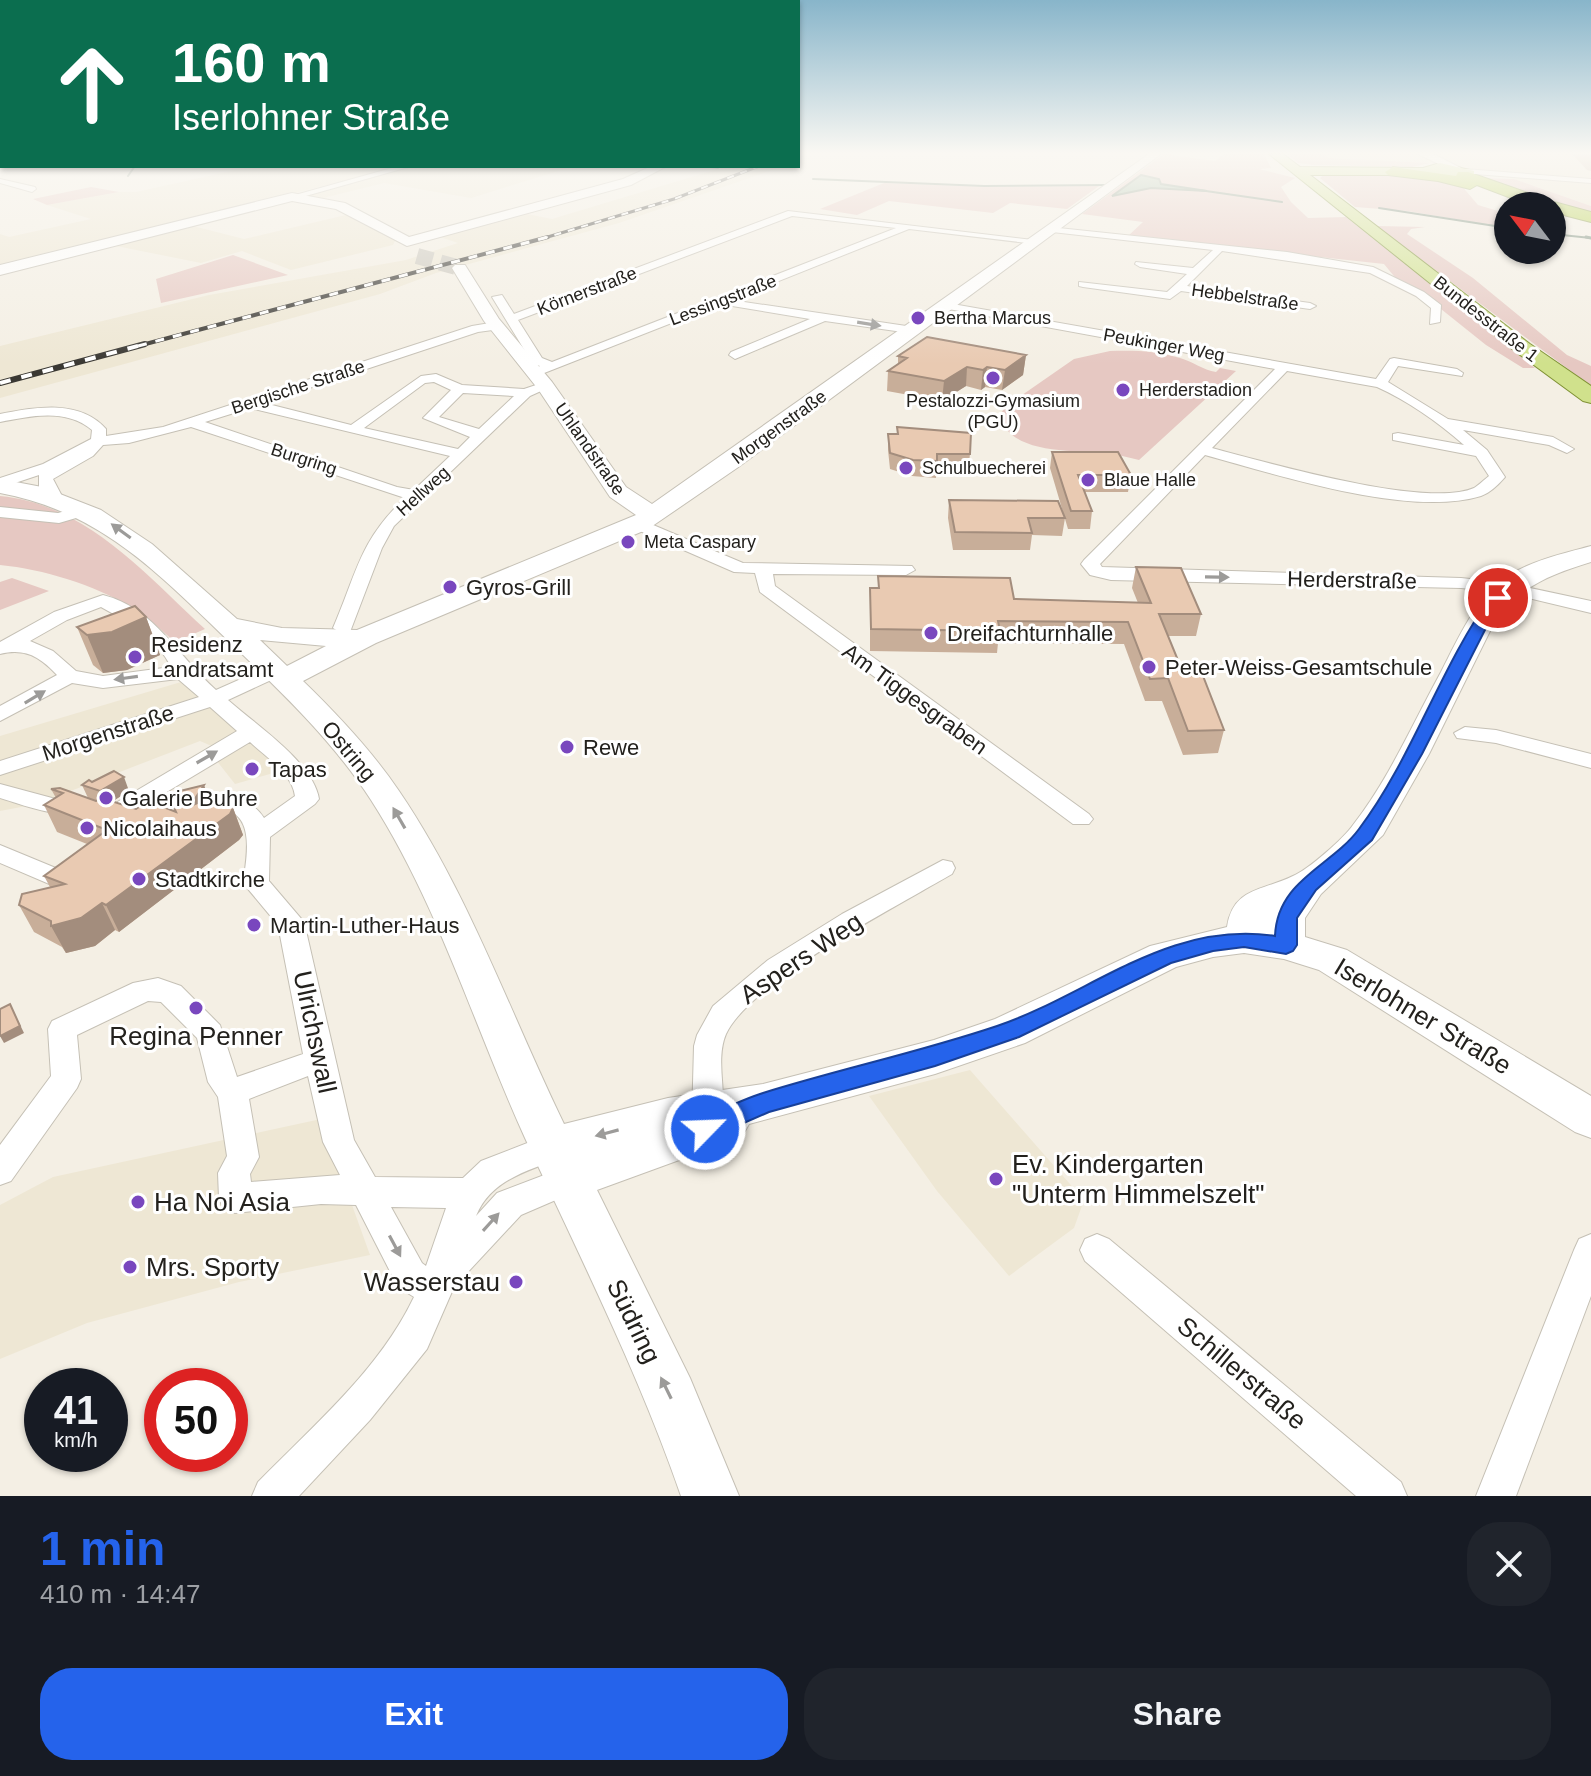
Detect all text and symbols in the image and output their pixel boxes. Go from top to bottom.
text: 160 m [172,31,331,94]
icon: ahead [40,32,144,136]
text: Iserlohner Straße [172,97,450,138]
north arrow [1494,192,1566,264]
map controls [1494,192,1566,264]
street label: Körnerstraße [534,263,640,319]
street label: Lessingstraße [667,270,779,330]
street label: Bundesstraße 1 [1430,272,1542,366]
street label: Hebbelstraße [1190,280,1300,314]
place label: Bertha Marcus [934,308,1051,328]
marker: Bertha Marcus [909,309,927,327]
one-way arrow [856,318,881,331]
street label: Peukinger Weg [1102,324,1226,366]
street label: Bergische Straße [229,356,367,418]
marker: Pestalozzi-Gymasium (PGU) [984,369,1002,387]
place label: Herderstadion [1139,380,1252,400]
marker: Herderstadion [1114,381,1132,399]
street label: Morgenstraße [728,386,830,468]
place label: Pestalozzi-Gymasium (PGU) [906,391,1080,432]
street label: Uhlandstraße [551,399,629,499]
street label: Burgring [269,439,339,479]
place label: Schulbuecherei [922,458,1046,478]
marker: Schulbuecherei [897,459,915,477]
street label: Hellweg [393,462,453,520]
place label: Blaue Halle [1104,470,1196,490]
marker: Blaue Halle [1079,471,1097,489]
one-way arrow [110,524,131,539]
place label: Meta Caspary [644,532,756,552]
marker: Meta Caspary [619,533,637,551]
pin [1464,564,1532,632]
street label: Herderstraße [1287,566,1417,594]
one-way arrow [1205,571,1230,584]
place label: Gyros-Grill [466,575,571,600]
icon: arrive [1476,576,1520,620]
marker: Gyros-Grill [441,578,459,596]
place label: Dreifachturnhalle [947,621,1113,646]
marker: Dreifachturnhalle [922,624,940,642]
place label: Residenz Landratsamt [151,632,273,682]
street label: Am Tiggesgraben [838,638,992,760]
marker: Residenz Landratsamt [126,648,144,666]
place label: Peter-Weiss-Gesamtschule [1165,655,1432,680]
marker: Peter-Weiss-Gesamtschule [1140,658,1158,676]
one-way arrow [113,672,138,685]
one-way arrow [24,690,46,704]
street label: Morgenstraße [39,700,177,766]
street label: Ostring [317,716,381,786]
place label: Rewe [583,735,639,760]
marker: Rewe [558,738,576,756]
one-way arrow [196,750,219,764]
place label: Tapas [268,757,327,782]
marker: Tapas [243,760,261,778]
place label: Galerie Buhre [122,786,258,811]
marker: Galerie Buhre [97,789,115,807]
one-way arrow [392,807,405,830]
place label: Nicolaihaus [103,816,217,841]
marker: Nicolaihaus [78,819,96,837]
place label: Stadtkirche [155,867,265,892]
marker: Stadtkirche [130,870,148,888]
street label: Aspers Weg [734,906,868,1010]
place label: Martin-Luther-Haus [270,913,460,938]
marker: Martin-Luther-Haus [245,916,263,934]
street label: Iserlohner Straße [1329,951,1517,1081]
street label: Ulrichswall [287,968,343,1096]
marker: Regina Penner [187,999,205,1017]
place label: Regina Penner [109,1021,283,1051]
position arrow [663,1087,747,1171]
one-way arrow [594,1128,619,1140]
place label: Ev. Kindergarten "Unterm Himmelszelt" [1012,1149,1264,1209]
marker: Ev. Kindergarten "Unterm Himmelszelt" [987,1170,1005,1188]
place label: Ha Noi Asia [154,1187,290,1217]
marker: Ha Noi Asia [129,1193,147,1211]
one-way arrow [482,1213,499,1233]
one-way arrow [388,1234,401,1257]
place label: Mrs. Sporty [146,1252,279,1282]
marker: Mrs. Sporty [121,1258,139,1276]
place label: Wasserstau [364,1267,500,1297]
marker: Wasserstau [507,1273,525,1291]
street label: Südring [601,1274,667,1368]
street label: Schillerstraße [1171,1310,1313,1436]
speed limit sign: 50 [144,1368,248,1472]
one-way arrow [659,1376,673,1400]
text: 41 [54,1388,98,1432]
text: km/h [54,1429,98,1451]
text: 1 min [40,1522,165,1575]
button: close [1467,1522,1551,1606]
text: 410 m · 14:47 [40,1579,200,1609]
button: Exit [40,1668,788,1760]
button: Share [804,1668,1551,1760]

